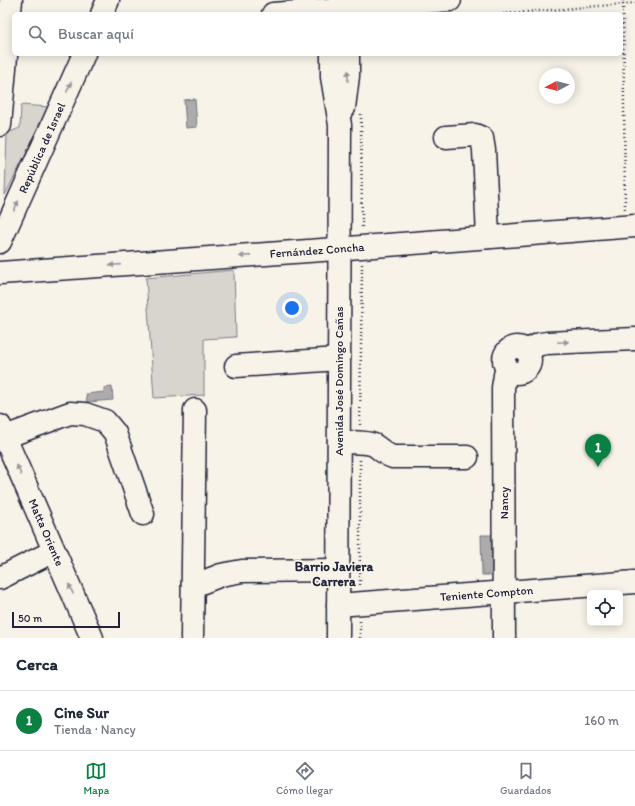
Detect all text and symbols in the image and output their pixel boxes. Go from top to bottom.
search box [12,12,623,56]
icon: search [26,23,48,45]
text: Buscar aquí [58,25,134,43]
north arrow [539,68,575,104]
one-way arrow [345,69,351,82]
one-way arrow [66,82,72,93]
street label: República de Israel [16,100,69,195]
one-way arrow [13,200,19,212]
street label: Fernández Concha [269,240,366,261]
one-way arrow [239,252,251,259]
one-way arrow [109,261,121,268]
your location [282,298,302,318]
street label: Avenida José Domingo Cañas [332,306,346,456]
one-way arrow [557,339,569,346]
pin: 1 [585,434,611,467]
one-way arrow [16,465,22,476]
street label: Nancy [497,487,511,519]
street label: Matta Oriente [25,497,67,568]
district label: Barrio Javiera Carrera [295,559,373,589]
street label: Teniente Compton [439,583,534,604]
one-way arrow [68,584,74,595]
map controls [587,590,623,626]
button: locate [587,590,623,626]
scale bar [12,610,120,629]
text: 50 m [18,612,42,625]
text: Cerca [16,654,58,674]
text: Cine Sur [54,704,109,722]
text: 1 [26,713,32,728]
text: 160 m [584,713,619,728]
text: Tienda · Nancy [54,722,136,737]
tab: Mapa [83,760,109,797]
tab: Cómo llegar [276,760,333,797]
tab: Guardados [500,760,552,797]

